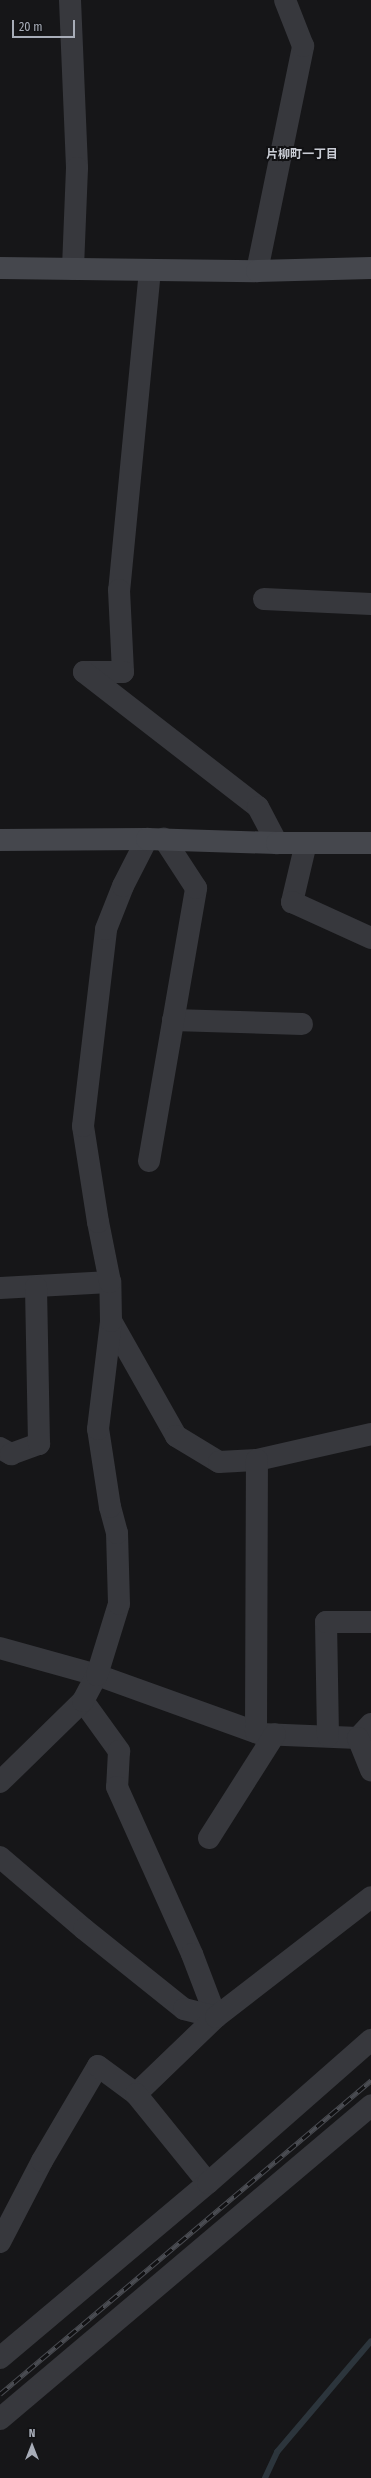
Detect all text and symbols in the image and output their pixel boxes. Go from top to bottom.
scale bar [14,12,77,38]
text: 20 m [19,20,43,34]
district label: 片柳町一丁目 [266,148,338,162]
north arrow [12,2426,52,2466]
text: N [29,2427,35,2440]

